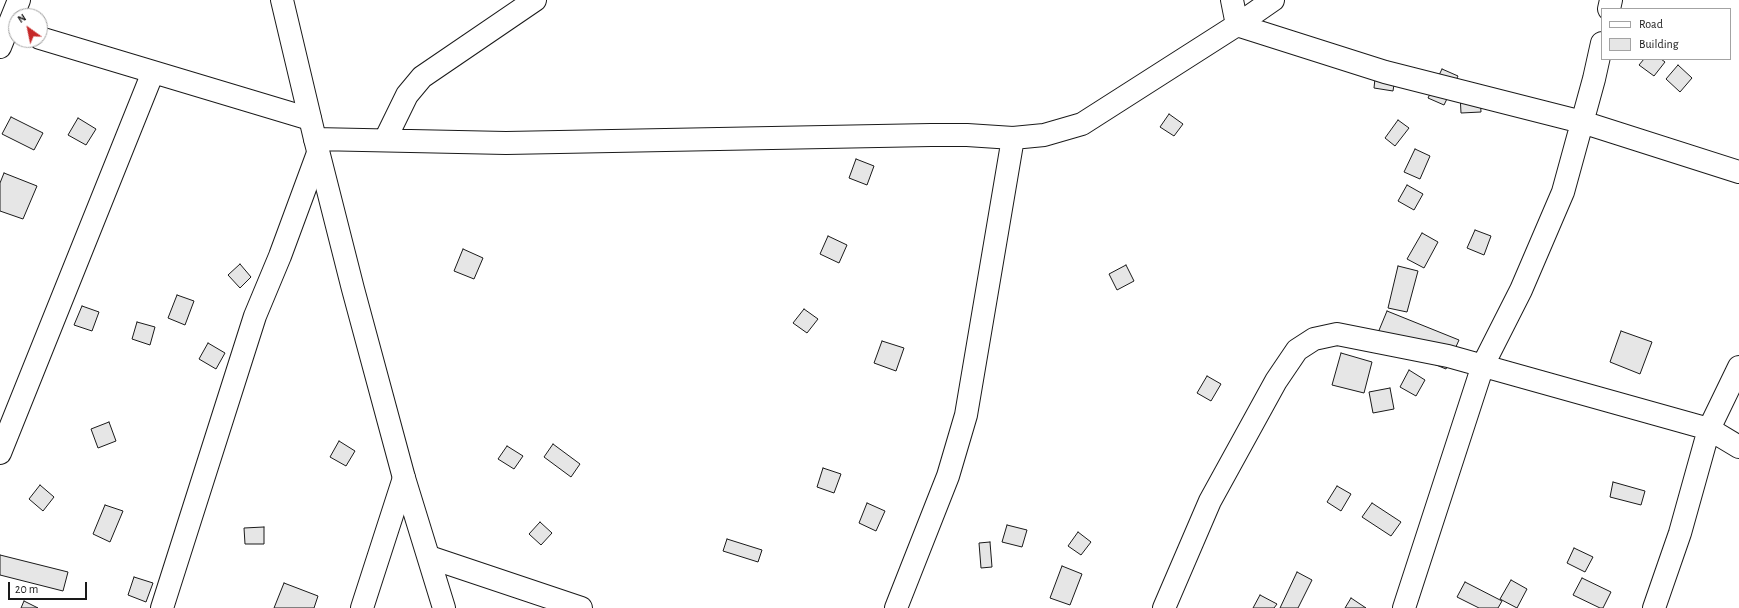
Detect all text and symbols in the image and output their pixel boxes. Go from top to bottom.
north arrow [8,8,48,48]
legend [1601,8,1731,60]
text: N [16,12,28,25]
text: Road [1639,18,1663,30]
text: Building [1639,38,1679,50]
scale bar [10,574,89,600]
text: 20 m [15,583,38,595]

